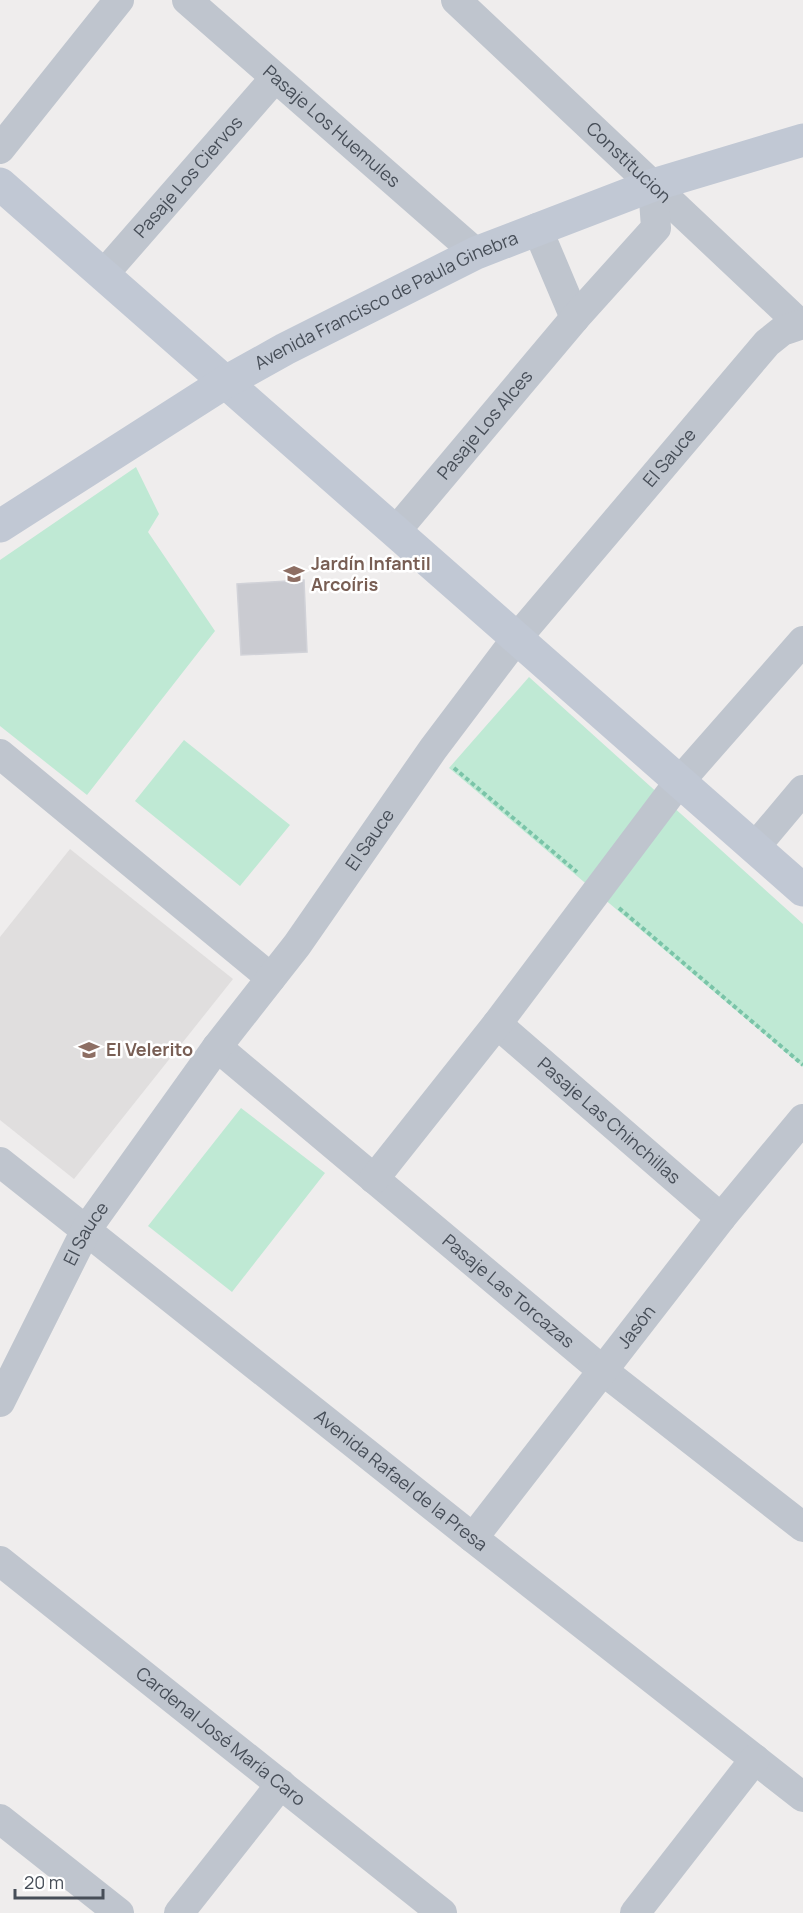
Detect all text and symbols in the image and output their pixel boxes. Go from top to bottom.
street label: Pasaje Los Huemules [258,59,406,192]
street label: Pasaje Los Ciervos [128,110,248,242]
street label: Constitucion [582,116,677,208]
street label: Avenida Francisco de Paula Ginebra [250,225,521,375]
street label: Pasaje Los Alces [431,364,538,484]
street label: El Sauce [637,423,701,492]
place label: Jardín Infantil Arcoíris [311,551,431,596]
school or university icon: Jardín Infantil Arcoíris [282,562,306,586]
street label: El Sauce [339,804,399,875]
place label: El Velerito [106,1037,193,1061]
school or university icon: El Velerito [77,1038,101,1062]
street label: Pasaje Las Chinchillas [533,1051,686,1189]
street label: El Sauce [57,1197,113,1269]
street label: Pasaje Las Torcazas [438,1228,580,1353]
street label: Jasón [611,1300,660,1353]
street label: Avenida Rafael de la Presa [310,1404,493,1556]
street label: Cardenal José María Caro [131,1661,311,1811]
scale bar [15,1862,104,1900]
text: 20 m [24,1870,64,1894]

